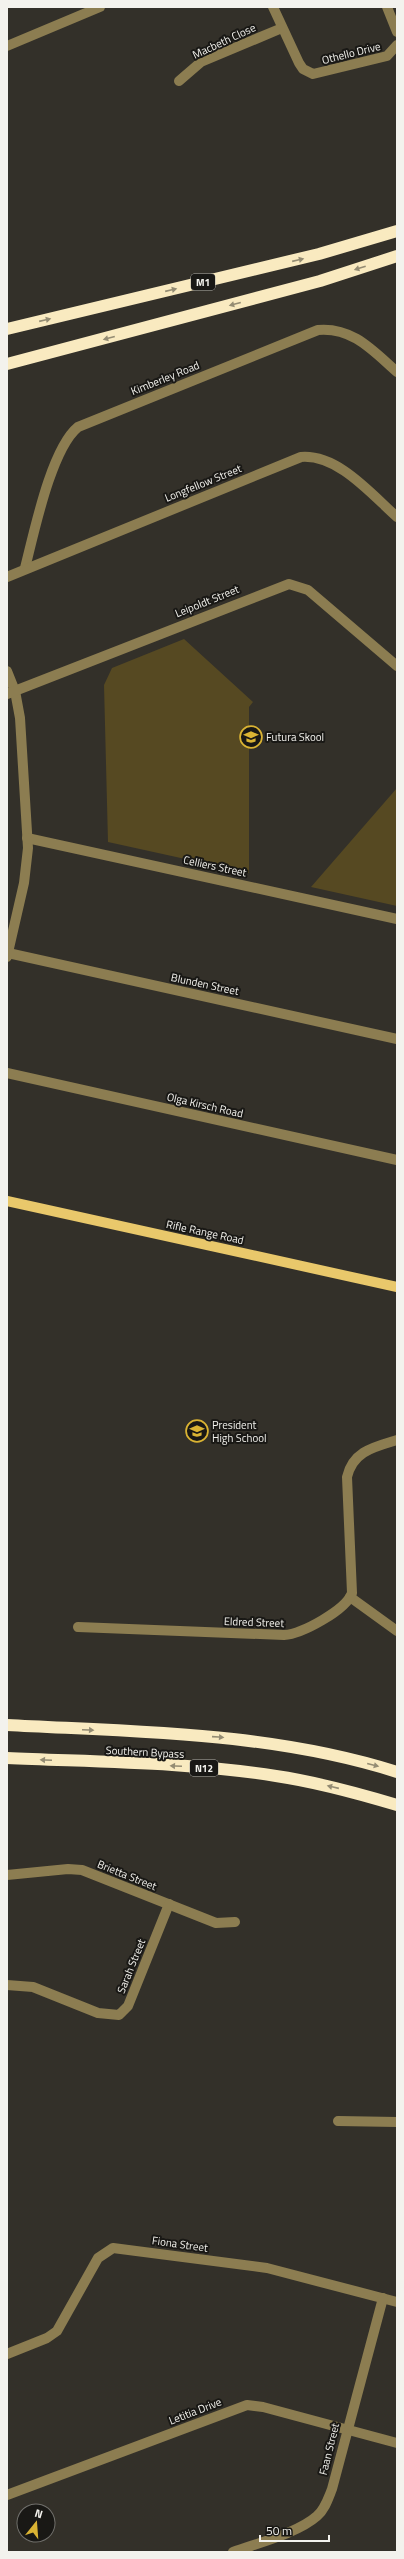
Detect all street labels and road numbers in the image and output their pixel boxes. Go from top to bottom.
street label: Macbeth Close [190,19,259,63]
street label: Othello Drive [320,38,382,68]
road number: M1 [191,274,215,290]
street label: Kimberley Road [128,357,202,399]
street label: Longfellow Street [162,460,244,506]
street label: Leipoldt Street [173,581,242,621]
street label: Celliers Street [182,852,248,881]
street label: Blunden Street [170,969,241,999]
street label: Olga Kirsch Road [165,1088,245,1122]
street label: Rifle Range Road [165,1216,245,1248]
street label: Eldred Street [224,1613,285,1631]
street label: Southern Bypass [105,1742,185,1762]
road number: N12 [190,1760,218,1776]
street label: Brietta Street [95,1856,159,1894]
street label: Sarah Street [113,1936,149,1996]
street label: Fiona Street [151,2232,209,2256]
street label: Letitia Drive [166,2393,224,2428]
street label: Faan Street [315,2421,343,2477]

